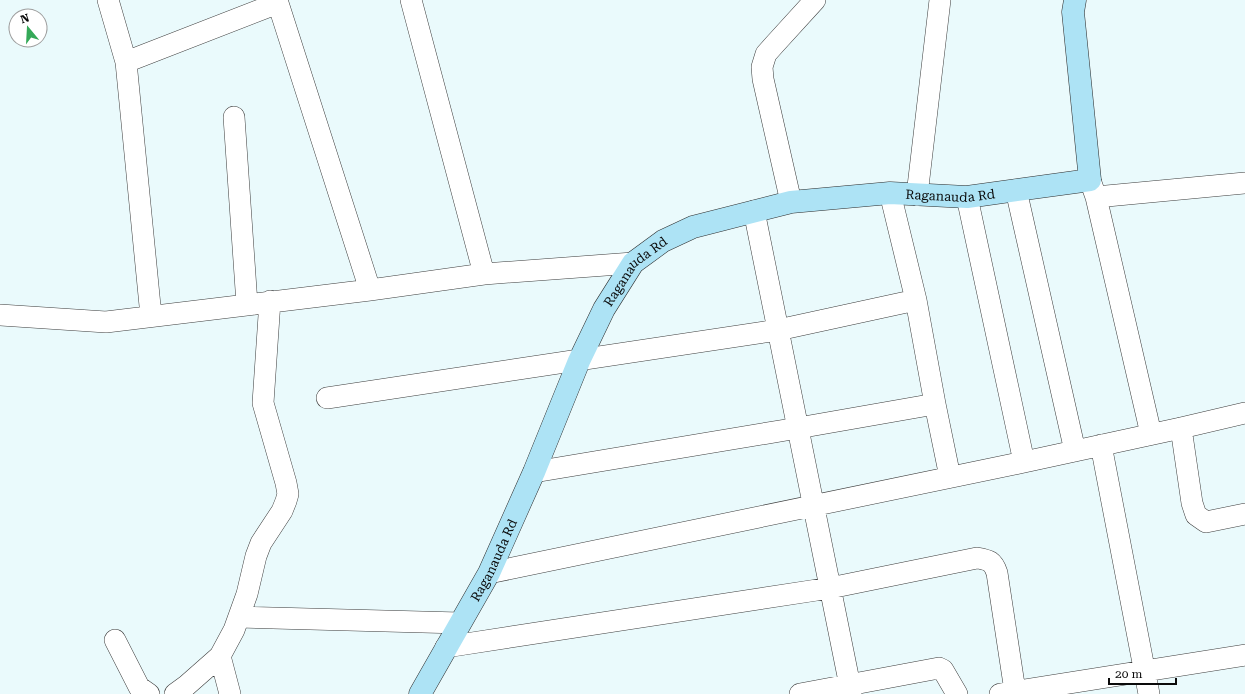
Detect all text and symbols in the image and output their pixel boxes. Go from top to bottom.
north arrow [8,8,48,48]
text: N [19,11,32,26]
street label: Raganauda Rd [905,186,997,205]
street label: Raganauda Rd [601,233,671,309]
street label: Raganauda Rd [468,516,520,604]
scale bar [1109,660,1176,686]
text: 20 m [1115,667,1142,681]

